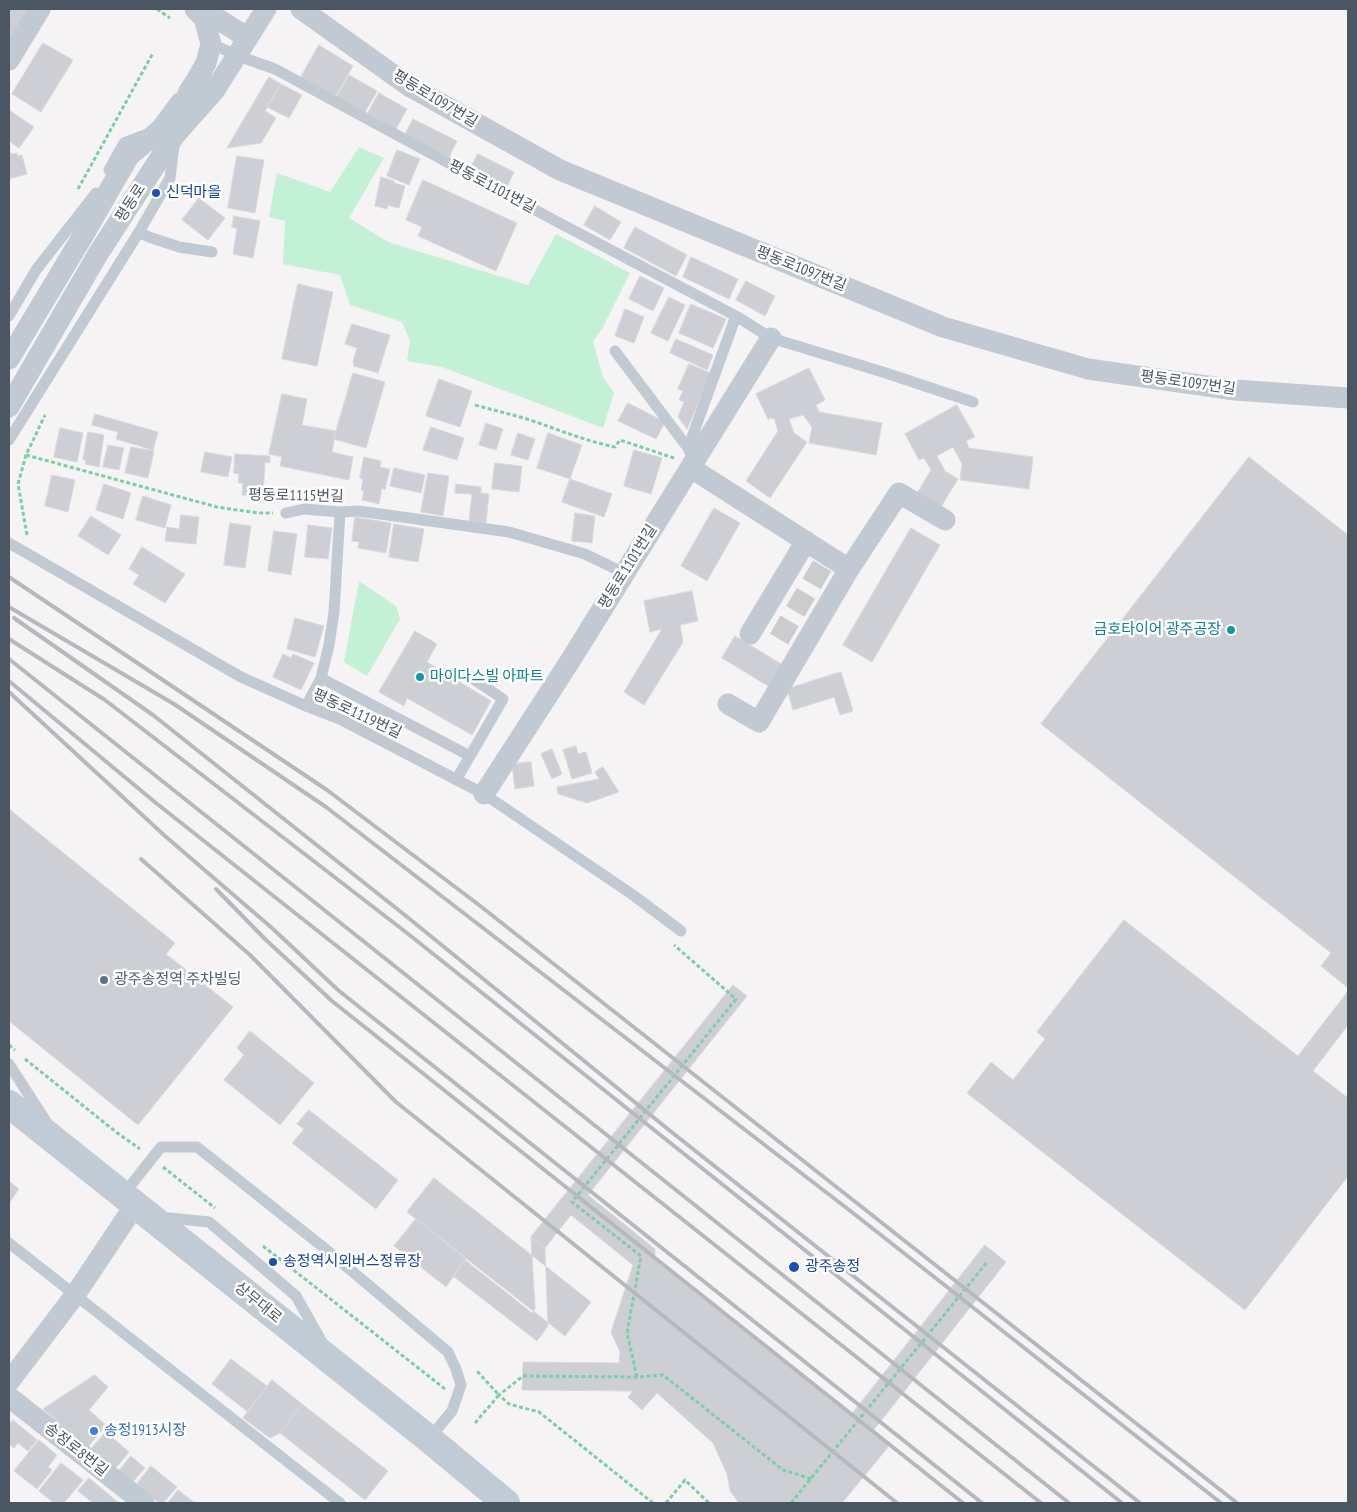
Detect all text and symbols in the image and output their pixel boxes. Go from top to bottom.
street label: 평동로1097번길 [389,67,481,131]
street label: 평동로1101번길 [445,157,539,217]
street label: 평동로 [112,181,150,225]
place label: 신덕마을 [166,184,221,202]
marker: 신덕마을 [150,187,162,199]
street label: 평동로1097번길 [753,243,849,295]
street label: 평동로1097번길 [1139,367,1237,399]
street label: 평동로1115번길 [248,486,344,506]
street label: 평동로1101번길 [595,522,661,612]
place label: 금호타이어 광주공장 [1094,621,1221,639]
marker: 금호타이어 광주공장 [1225,624,1237,636]
place label: 마이다스빌 아파트 [430,668,544,686]
marker: 마이다스빌 아파트 [414,671,426,683]
street label: 평동로1119번길 [310,686,404,742]
place label: 광주송정역 주차빌딩 [114,971,241,989]
marker: 광주송정역 주차빌딩 [98,974,110,986]
place label: 송정역시외버스정류장 [283,1253,421,1271]
marker: 송정역시외버스정류장 [267,1256,279,1268]
place label: 광주송정 [805,1258,860,1276]
marker: 광주송정 [787,1260,801,1274]
street label: 상무대로 [231,1279,285,1327]
street label: 송정로8번길 [41,1420,111,1480]
place label: 송정1913시장 [104,1422,186,1440]
marker: 송정1913시장 [88,1425,100,1437]

